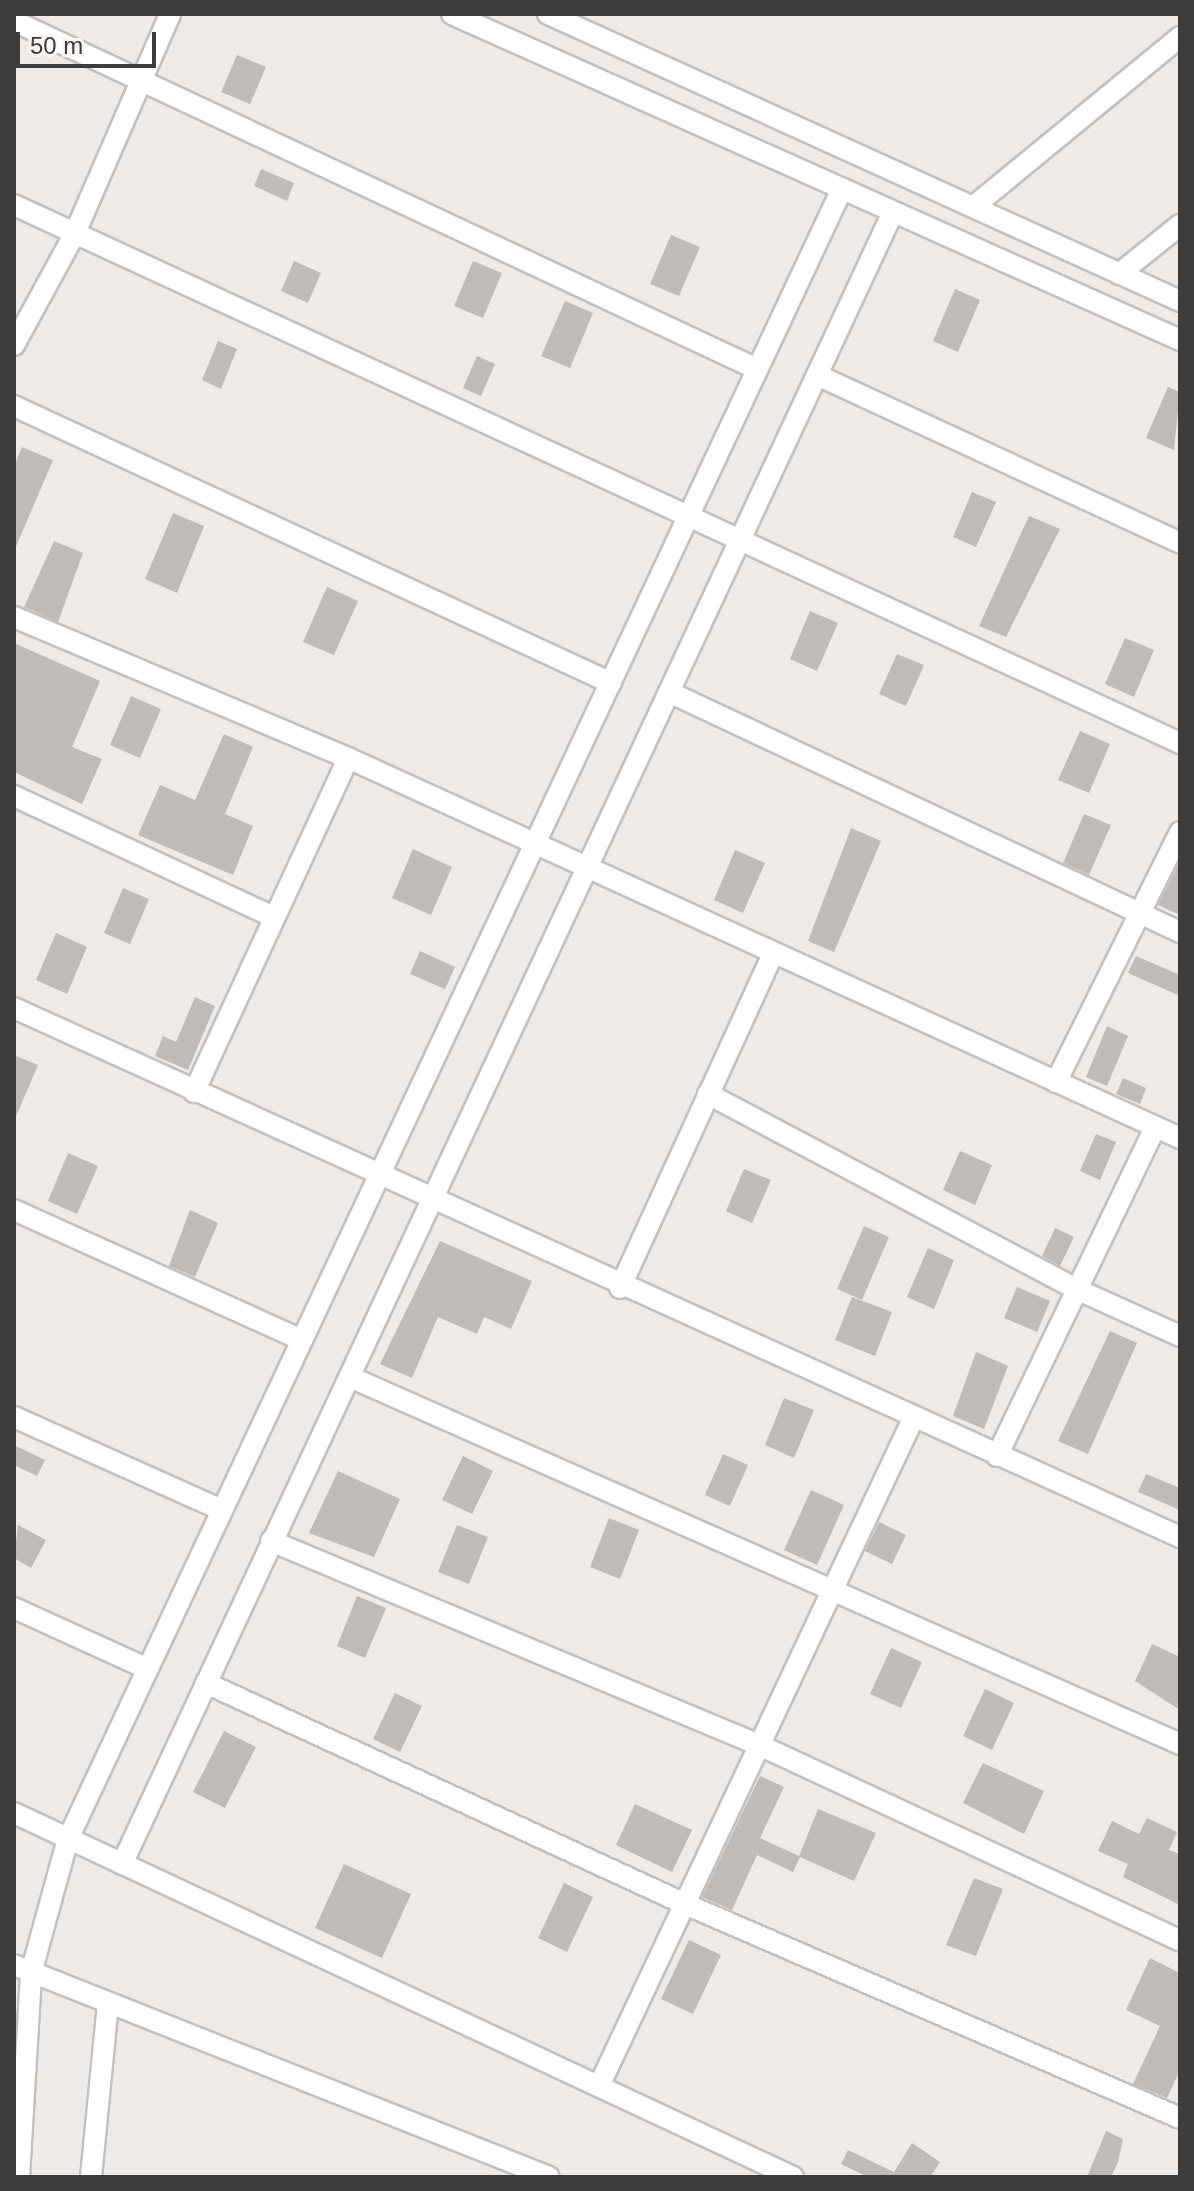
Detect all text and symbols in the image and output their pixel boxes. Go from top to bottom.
scale bar [20,16,160,66]
text: 50 m [30,32,83,59]

